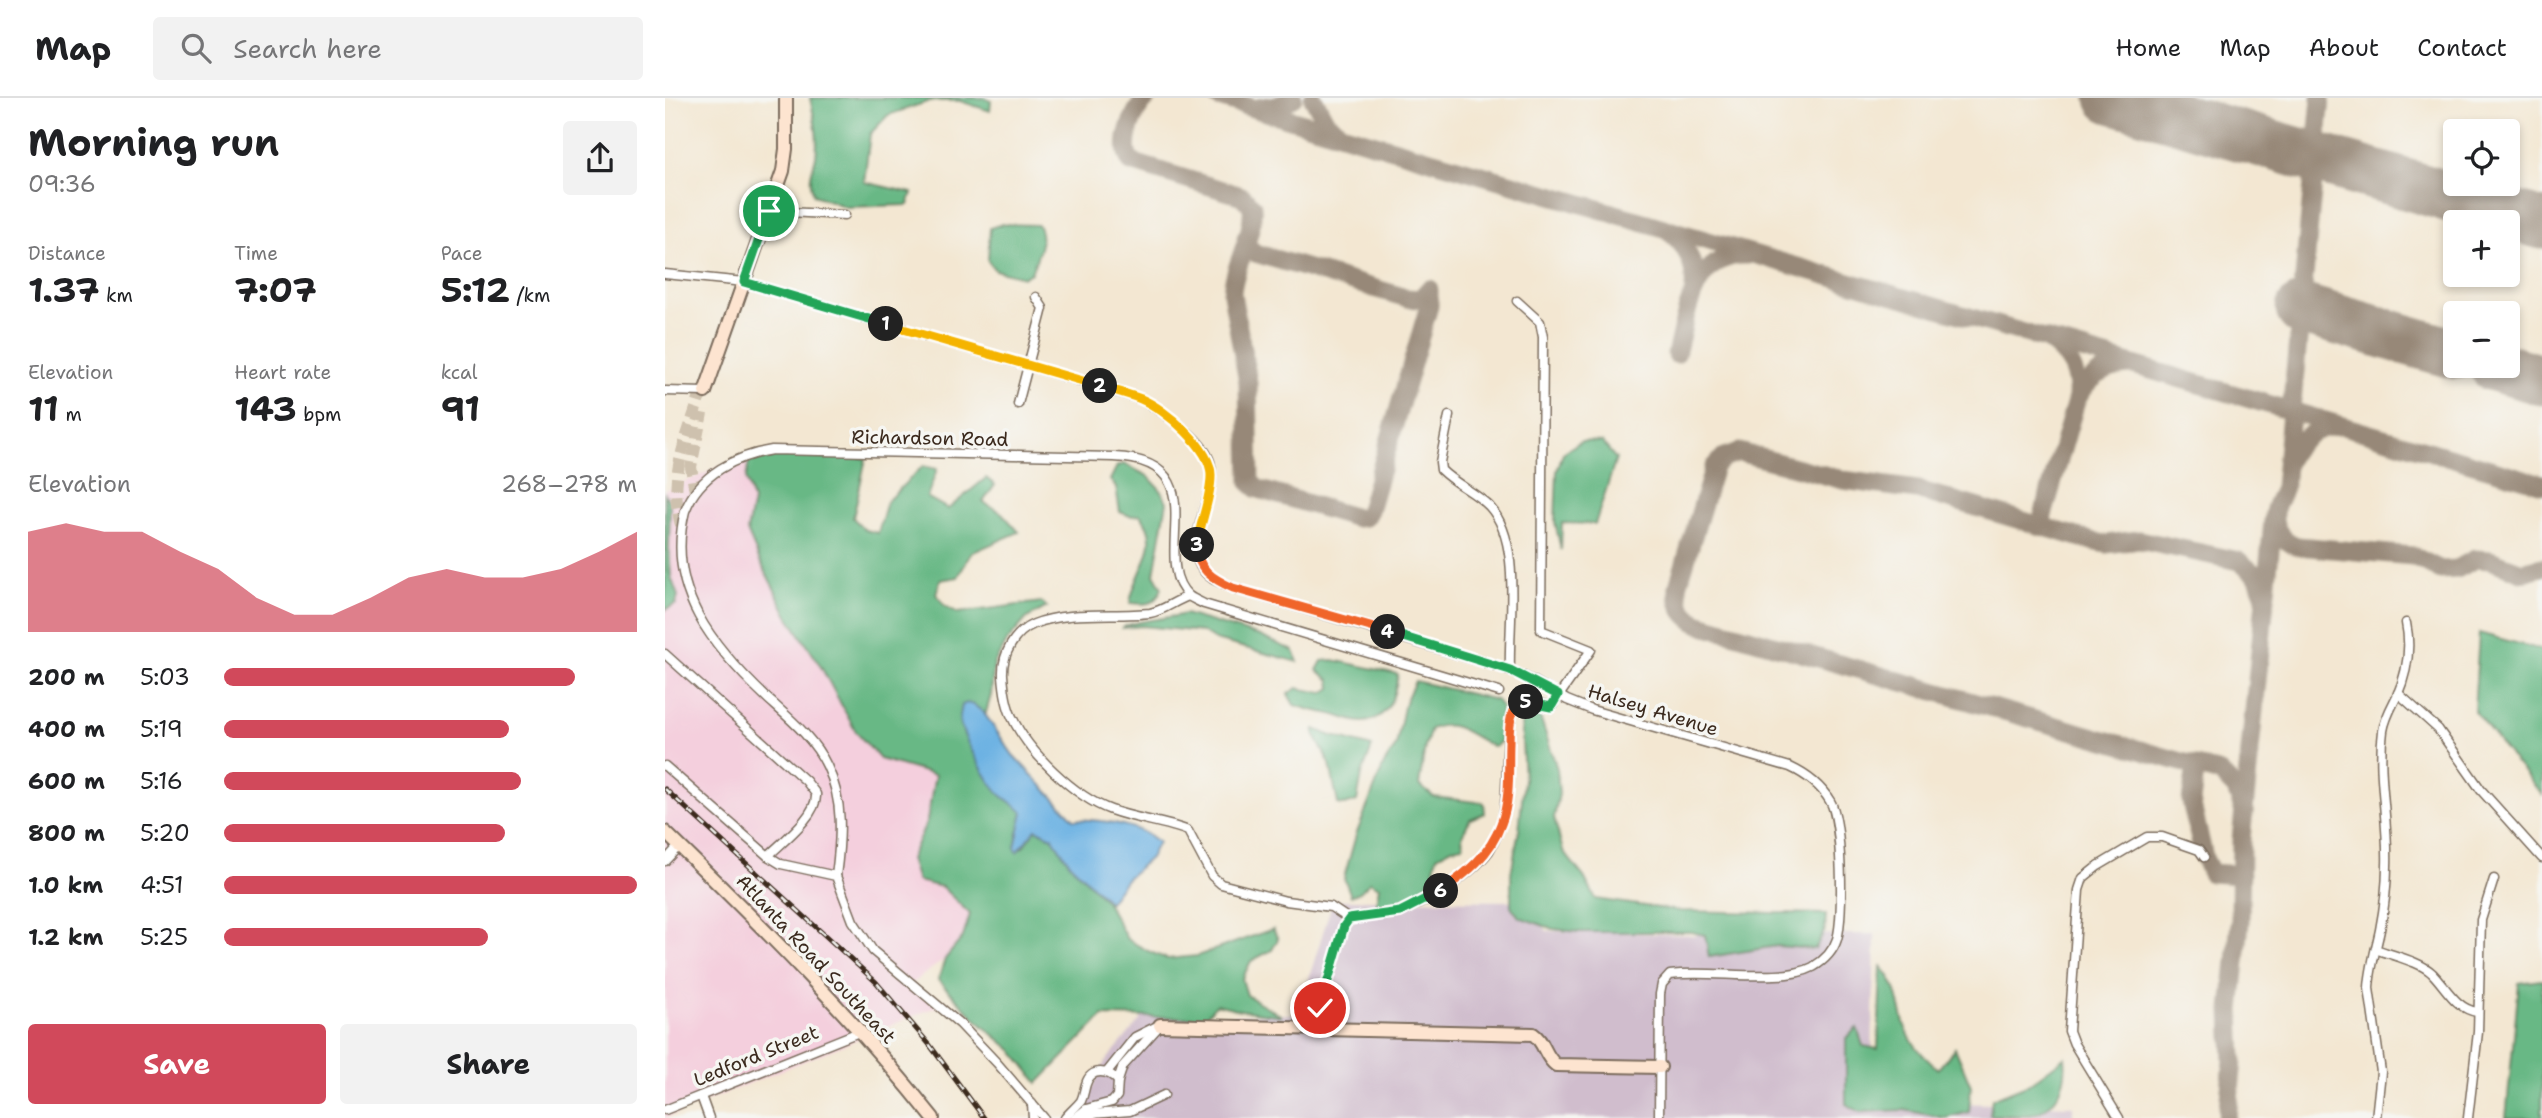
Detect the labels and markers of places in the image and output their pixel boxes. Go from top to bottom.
pin [739,181,799,241]
pin: 1 [869,306,903,342]
pin: 2 [1083,368,1117,404]
pin: 3 [1179,528,1215,562]
pin: 4 [1371,614,1405,650]
pin: 5 [1509,684,1543,720]
pin: 6 [1423,874,1459,908]
pin [1290,978,1350,1038]

